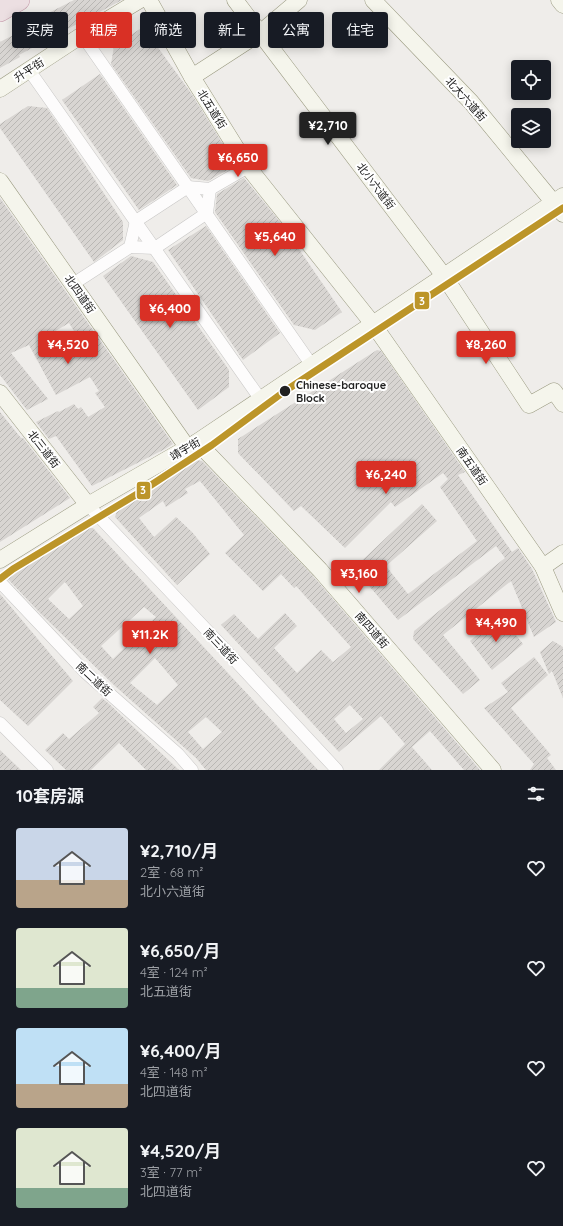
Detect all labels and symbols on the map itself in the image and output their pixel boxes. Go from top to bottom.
street label: 升平街 [11,55,47,85]
street label: 北大六道街 [442,74,490,124]
street label: 北五道街 [194,87,230,131]
pin: ¥2,710 [295,112,361,146]
pin: ¥6,650 [205,144,271,178]
street label: 北小六道街 [354,160,398,212]
pin: ¥5,640 [242,223,308,257]
street label: 北四道街 [62,272,98,316]
line badge: 3 [414,291,430,310]
text: 3 [419,294,425,308]
pin: ¥6,400 [137,295,203,329]
pin: ¥4,520 [35,331,101,365]
pin: ¥8,260 [453,331,519,365]
place label: Chinese-baroque Block [296,378,387,405]
marker: Chinese-baroque Block [278,384,292,398]
street label: 北三道街 [25,427,63,471]
street label: 靖宇街 [167,435,203,463]
street label: 南五道街 [454,444,490,488]
pin: ¥6,240 [353,461,419,495]
line badge: 3 [136,481,151,500]
text: 3 [140,483,146,497]
pin: ¥3,160 [326,560,392,594]
street label: 南四道街 [352,609,392,651]
pin: ¥4,490 [463,609,529,643]
pin: ¥11.2K [117,621,183,655]
street label: 南三道街 [201,625,241,667]
street label: 南二道街 [73,659,115,699]

